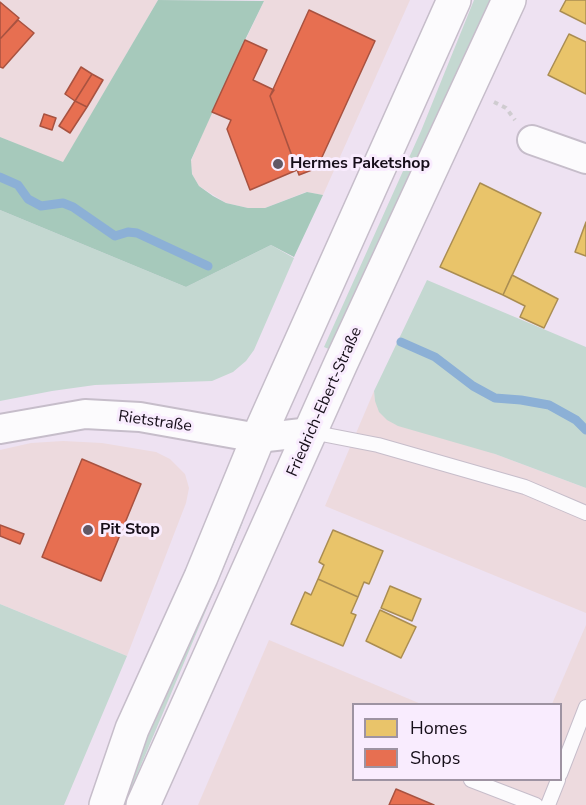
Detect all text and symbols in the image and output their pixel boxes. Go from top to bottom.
place label: Hermes Paketshop [290,154,430,174]
marker: Hermes Paketshop [271,157,285,171]
street label: Friedrich-Ebert-Straße [283,324,367,480]
street label: Rietstraße [117,407,193,437]
place label: Pit Stop [100,520,160,540]
marker: Pit Stop [81,523,95,537]
legend [352,703,562,781]
text: Homes [410,716,467,740]
text: Shops [410,746,460,770]

